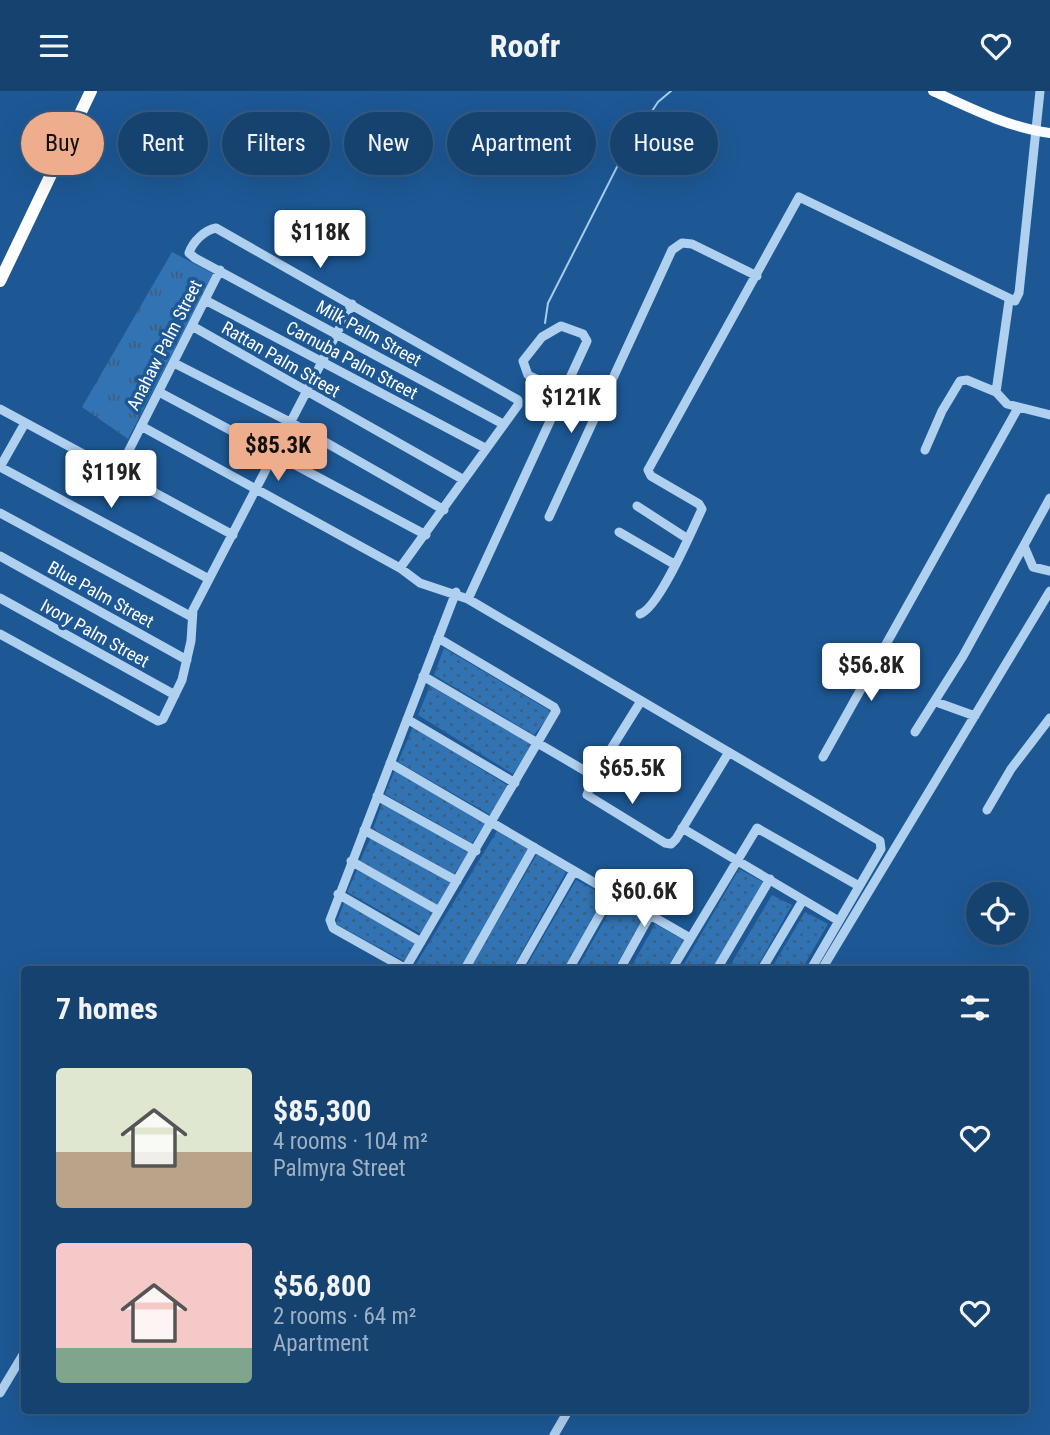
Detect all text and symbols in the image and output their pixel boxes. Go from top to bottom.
icon: menu [35,27,73,65]
text: Roofr [490,27,560,65]
icon: heart [977,27,1015,65]
chip: Buy [21,112,104,175]
chip: Rent [118,112,208,175]
chip: Filters [222,112,330,175]
chip: New [344,112,433,175]
chip: Apartment [447,112,596,175]
chip: House [610,112,718,175]
pin: $118K [271,211,369,270]
text: $118K [290,219,350,246]
street label: Anahaw Palm Street [122,276,206,414]
street label: Milk Palm Street [313,296,425,370]
street label: Carnuba Palm Street [283,316,421,404]
street label: Rattan Palm Street [218,317,344,401]
pin: $121K [522,375,620,435]
text: $121K [541,384,601,411]
pin: $85.3K [221,423,335,483]
text: $85.3K [245,432,311,459]
pin: $119K [62,451,160,510]
text: $119K [81,459,141,486]
street label: Blue Palm Street [44,556,158,632]
street label: Ivory Palm Street [37,595,153,671]
pin: $56.8K [814,643,928,703]
text: $56.8K [838,652,904,679]
pin: $65.5K [575,747,689,806]
text: $65.5K [599,755,665,782]
pin: $60.6K [587,869,701,929]
text: $60.6K [611,878,677,905]
map controls [966,882,1029,945]
button: locate [966,882,1029,945]
icon: filters [956,989,994,1027]
text: 7 homes [56,991,158,1026]
text: $85,300 [273,1093,371,1128]
icon: home [112,1096,196,1180]
icon: heart [956,1119,994,1157]
text: 4 rooms · 104 m² [273,1128,428,1155]
text: Palmyra Street [273,1155,406,1182]
text: $56,800 [273,1268,371,1303]
icon: home [112,1271,196,1355]
icon: heart [956,1294,994,1332]
text: 2 rooms · 64 m² [273,1303,416,1330]
text: Apartment [273,1330,369,1357]

